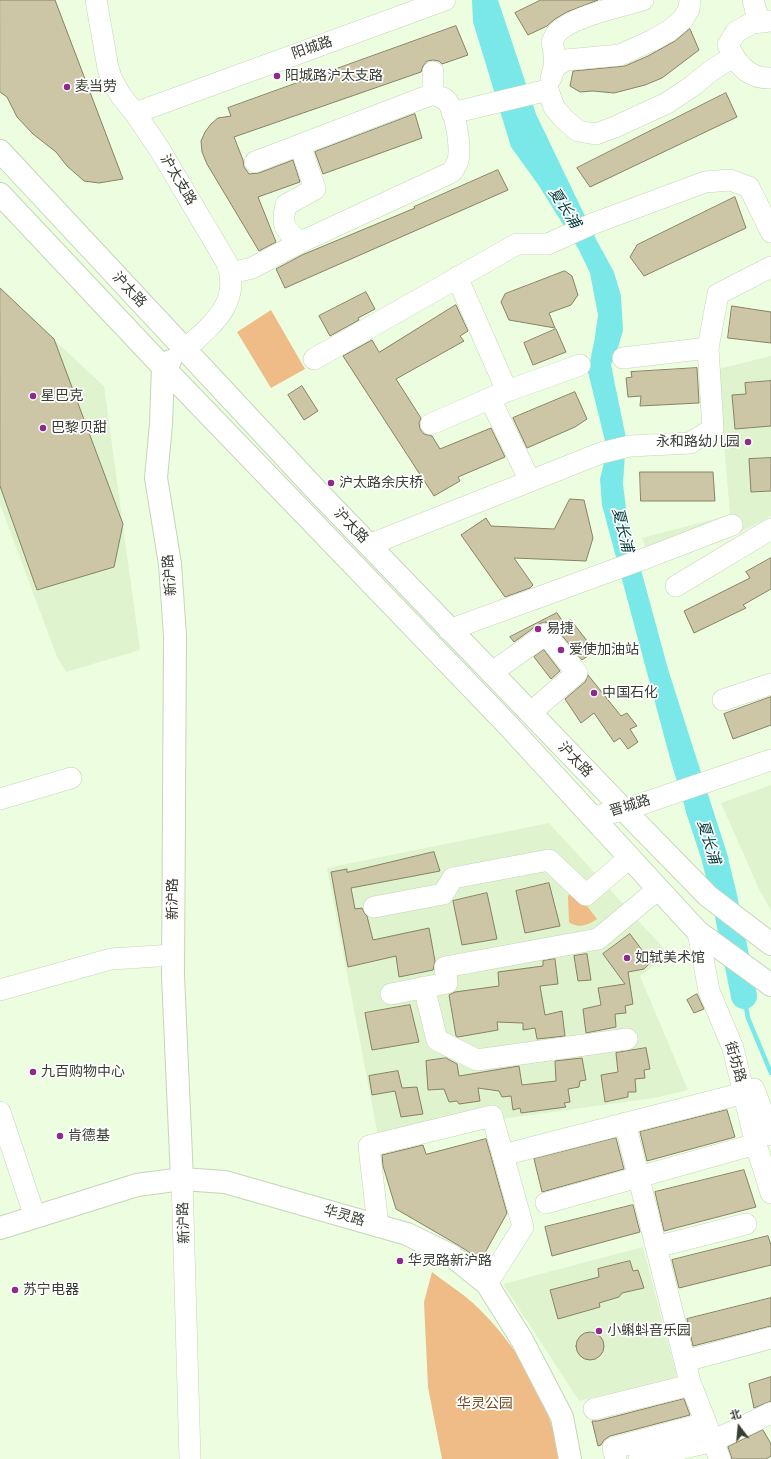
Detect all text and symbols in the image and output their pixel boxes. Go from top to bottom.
street label: 阳城路 [289,33,335,63]
place label: 阳城路沪太支路 [285,68,383,84]
marker: 阳城路沪太支路 [272,71,282,81]
place label: 麦当劳 [75,79,117,95]
marker: 麦当劳 [62,82,72,92]
street label: 沪太支路 [156,152,200,208]
water label: 夏长浦 [544,184,584,232]
street label: 沪太路 [109,269,149,311]
place label: 星巴克 [41,388,83,404]
marker: 星巴克 [28,391,38,401]
place label: 巴黎贝甜 [51,420,107,436]
marker: 巴黎贝甜 [38,423,48,433]
place label: 永和路幼儿园 [656,434,740,450]
marker: 永和路幼儿园 [743,437,753,447]
place label: 沪太路余庆桥 [339,475,423,491]
marker: 沪太路余庆桥 [326,478,336,488]
street label: 沪太路 [330,505,372,547]
water label: 夏长浦 [608,506,636,554]
street label: 新沪路 [160,553,180,597]
place label: 易捷 [546,621,574,637]
marker: 易捷 [533,624,543,634]
place label: 爱使加油站 [569,642,639,658]
marker: 爱使加油站 [556,645,566,655]
place label: 中国石化 [602,685,658,701]
marker: 中国石化 [589,688,599,698]
street label: 沪太路 [554,739,596,781]
street label: 晋城路 [607,792,653,820]
water label: 夏长浦 [693,818,723,866]
street label: 新沪路 [165,878,181,920]
place label: 如轼美术馆 [635,950,705,966]
marker: 如轼美术馆 [622,953,632,963]
street label: 街坊路 [721,1039,749,1085]
place label: 九百购物中心 [41,1064,125,1080]
marker: 九百购物中心 [28,1067,38,1077]
place label: 肯德基 [68,1128,110,1144]
marker: 肯德基 [55,1131,65,1141]
street label: 新沪路 [175,1202,193,1244]
street label: 华灵路 [321,1202,367,1230]
place label: 华灵路新沪路 [408,1253,492,1269]
marker: 华灵路新沪路 [395,1256,405,1266]
place label: 苏宁电器 [23,1282,79,1298]
marker: 苏宁电器 [10,1285,20,1295]
place label: 小蝌蚪音乐园 [607,1323,691,1339]
marker: 小蝌蚪音乐园 [594,1326,604,1336]
park label: 华灵公园 [457,1396,513,1412]
north arrow [719,1407,759,1447]
text: 北 [728,1407,743,1423]

